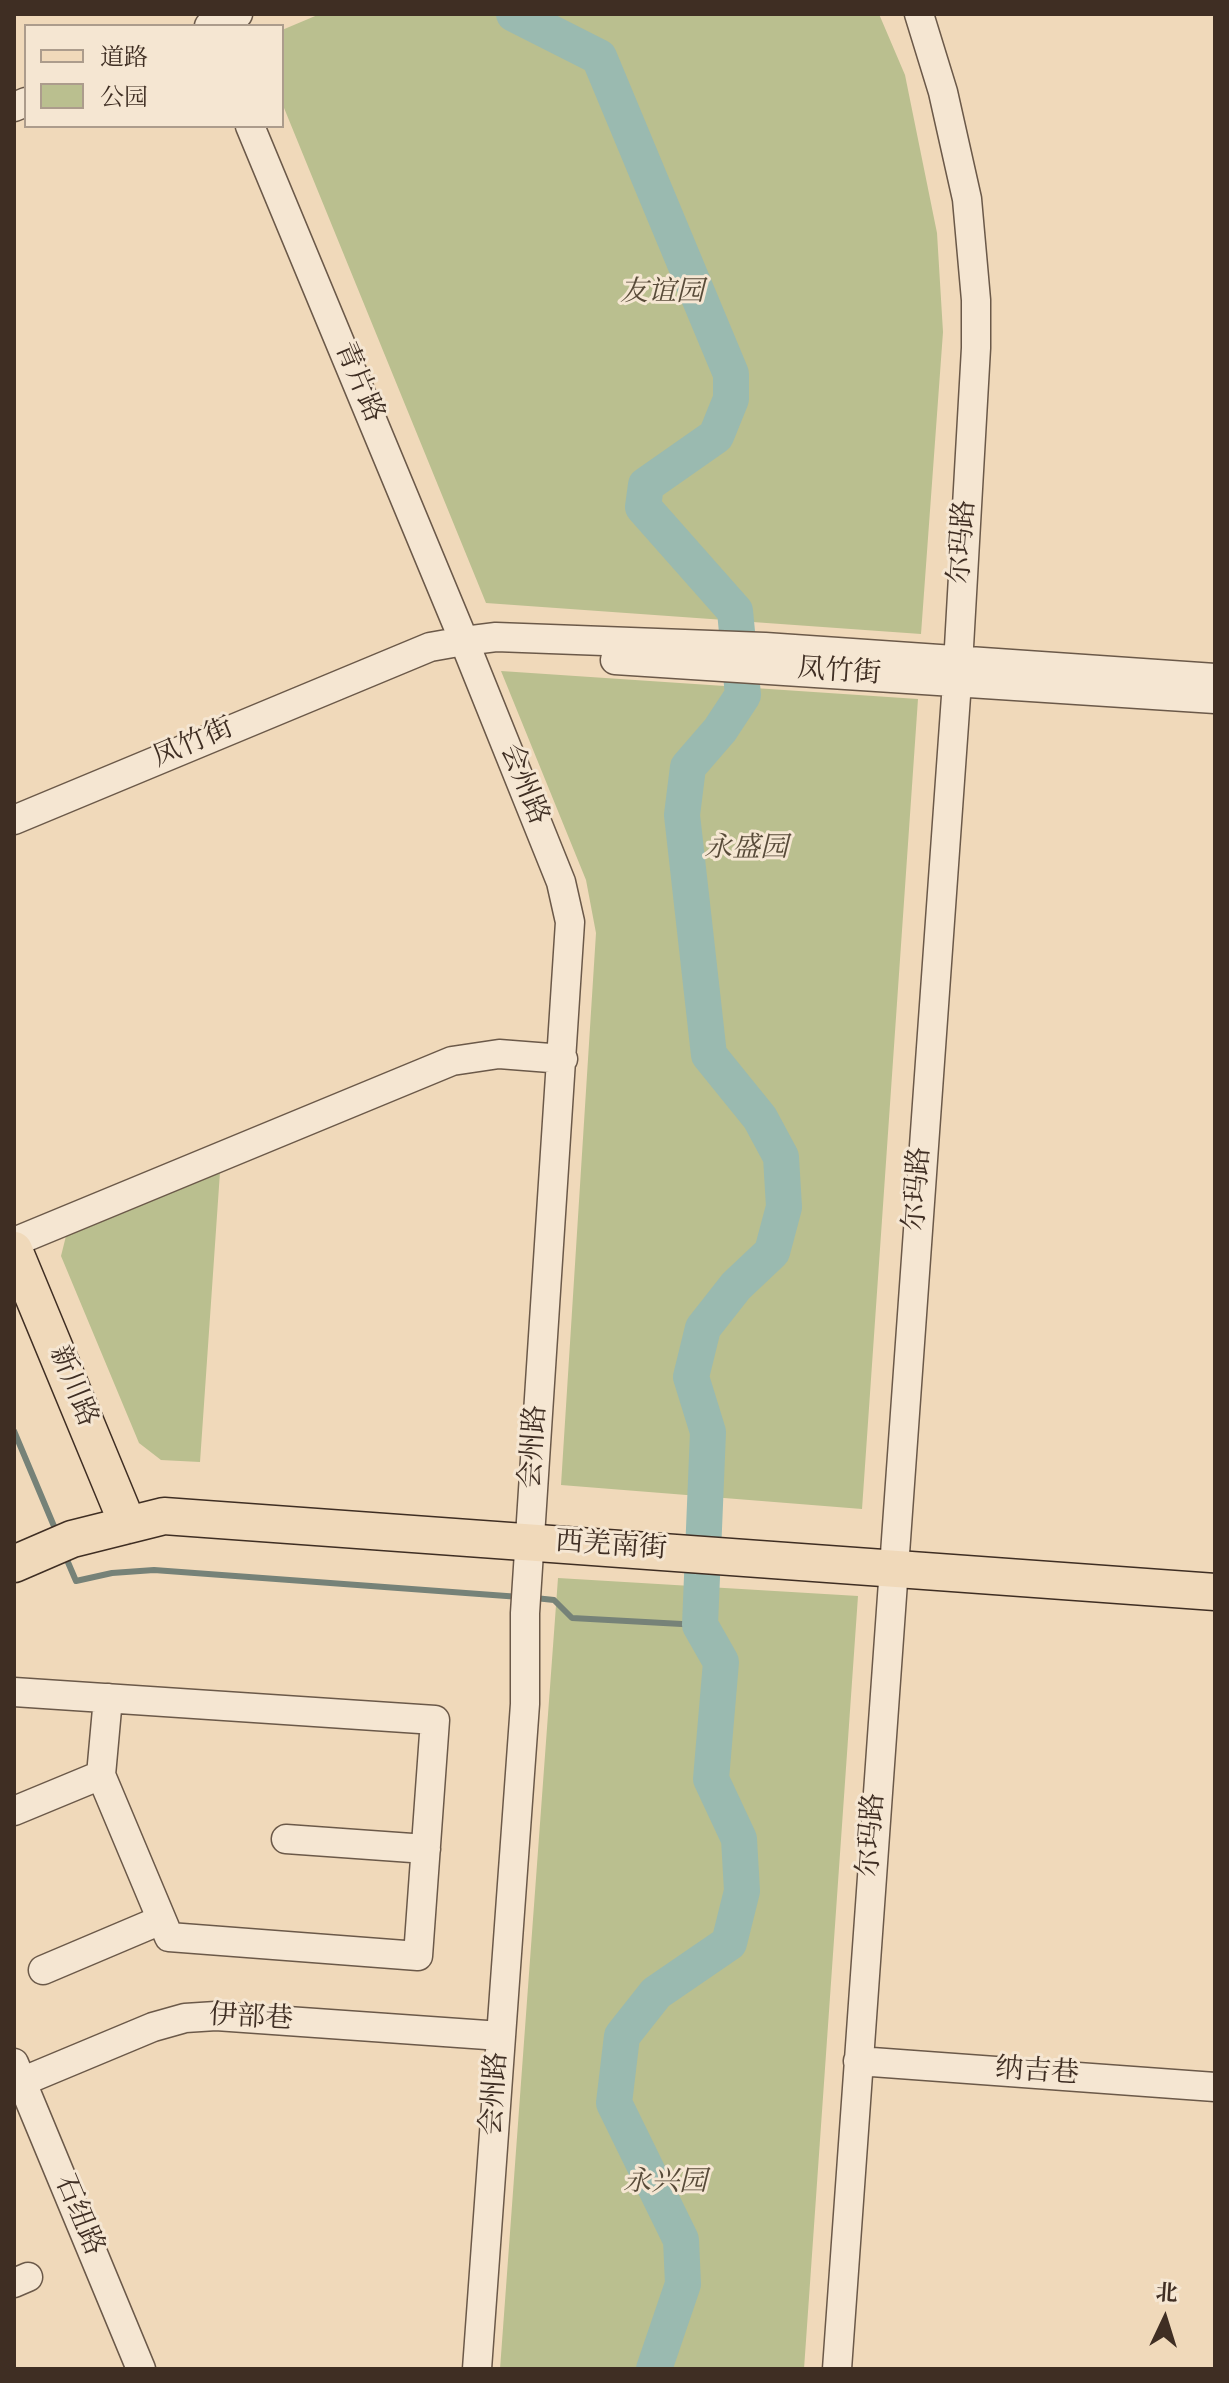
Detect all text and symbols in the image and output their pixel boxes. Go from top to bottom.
legend [24,24,284,128]
text: 道路 [100,42,148,76]
text: 公园 [100,82,148,116]
park label: 友谊园 [620,278,704,312]
street label: 青片路 [325,338,389,428]
street label: 尔玛路 [945,499,985,585]
street label: 凤竹街 [796,654,882,694]
street label: 凤竹街 [149,713,239,777]
street label: 会州路 [491,740,553,830]
park label: 永盛园 [704,834,788,868]
street label: 尔玛路 [900,1146,940,1232]
street label: 新川路 [40,1342,102,1432]
street label: 会州路 [516,1404,556,1490]
street label: 西羌南街 [554,1527,668,1569]
street label: 尔玛路 [854,1792,894,1878]
street label: 伊部巷 [208,2001,294,2039]
street label: 会州路 [477,2051,517,2137]
street label: 纳吉巷 [994,2054,1080,2094]
park label: 永兴园 [623,2168,707,2202]
street label: 石纽路 [45,2171,109,2261]
text: 北 [1155,2278,1179,2311]
north arrow [1125,2279,1205,2359]

